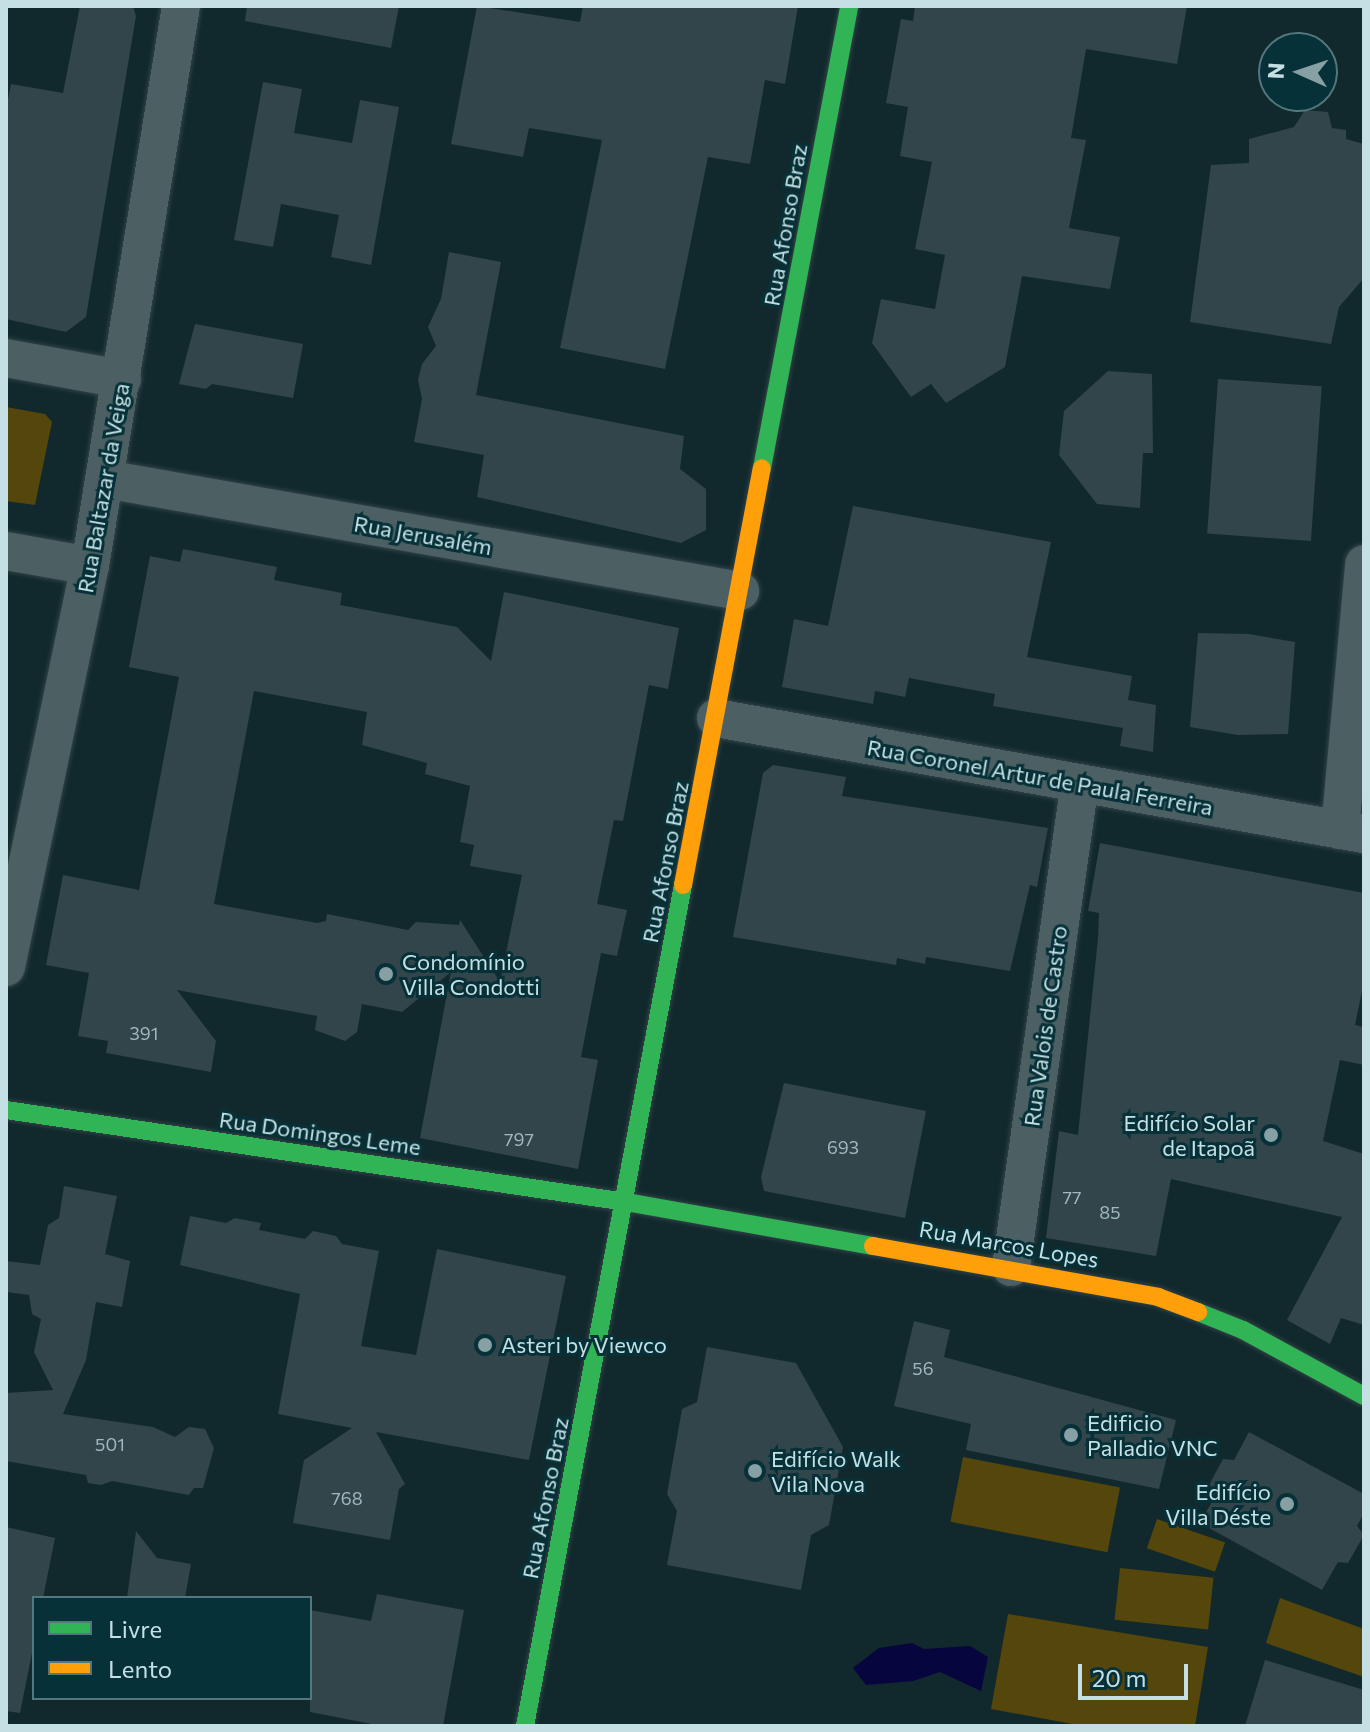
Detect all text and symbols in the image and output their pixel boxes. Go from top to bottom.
north arrow [1258,32,1338,112]
text: N [1262,62,1289,80]
street label: Rua Afonso Braz [758,142,812,308]
street label: Rua Baltazar da Veiga [72,381,134,595]
street label: Rua Jerusalém [352,510,494,560]
street label: Rua Coronel Artur de Paula Ferreira [865,734,1215,820]
street label: Rua Afonso Braz [636,779,694,945]
street label: Rua Valois de Castro [1018,924,1072,1128]
place label: Condomínio Villa Condotti [402,948,540,1000]
marker: Condomínio Villa Condotti [377,965,395,983]
house number: 391 [130,1022,158,1044]
street label: Rua Domingos Leme [218,1106,422,1160]
place label: Edifício Solar de Itapoã [1123,1109,1255,1160]
marker: Edifício Solar de Itapoã [1262,1126,1280,1144]
house number: 797 [504,1128,534,1150]
house number: 693 [827,1136,859,1158]
house number: 77 [1062,1186,1082,1208]
house number: 85 [1099,1201,1121,1223]
street label: Rua Marcos Lopes [917,1215,1101,1273]
place label: Asteri by Viewco [501,1332,667,1358]
marker: Asteri by Viewco [476,1336,494,1354]
house number: 56 [912,1357,934,1379]
place label: Edificio Palladio VNC [1087,1409,1217,1460]
street label: Rua Afonso Braz [516,1415,574,1581]
marker: Edificio Palladio VNC [1062,1426,1080,1444]
house number: 501 [95,1433,125,1455]
place label: Edifício Walk Vila Nova [771,1445,901,1496]
marker: Edifício Walk Vila Nova [746,1462,764,1480]
place label: Edifício Villa Déste [1165,1478,1271,1530]
house number: 768 [331,1487,363,1509]
marker: Edifício Villa Déste [1278,1495,1296,1513]
legend [32,1596,312,1700]
text: Livre [108,1614,162,1643]
scale bar [1082,1648,1192,1698]
text: Lento [108,1654,172,1683]
text: 20 m [1092,1663,1146,1692]

